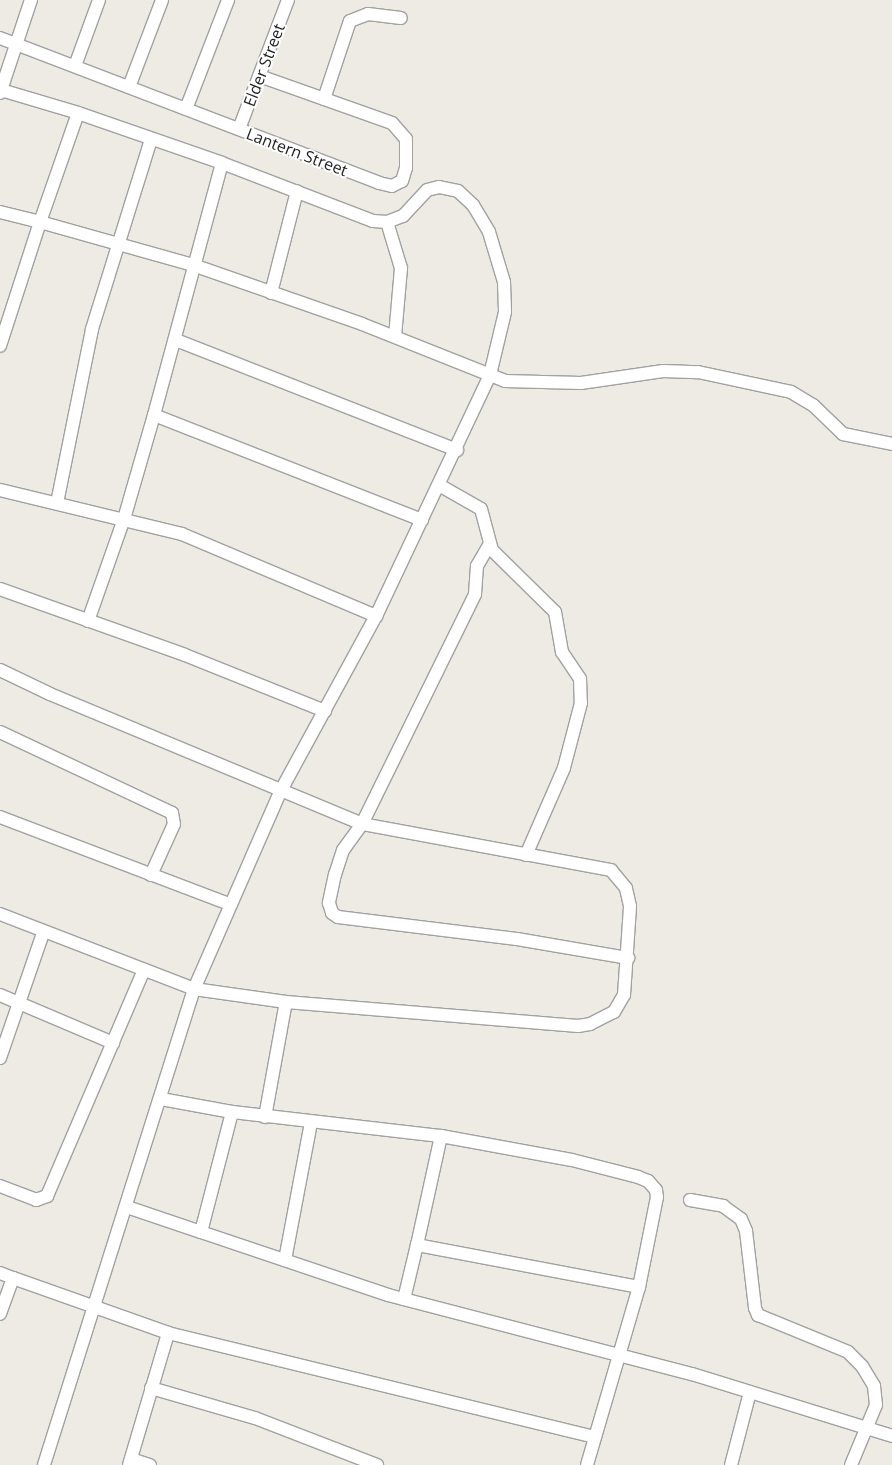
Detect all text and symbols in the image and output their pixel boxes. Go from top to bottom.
street label: Elder Street [239,21,289,109]
street label: Lantern Street [244,124,350,180]

